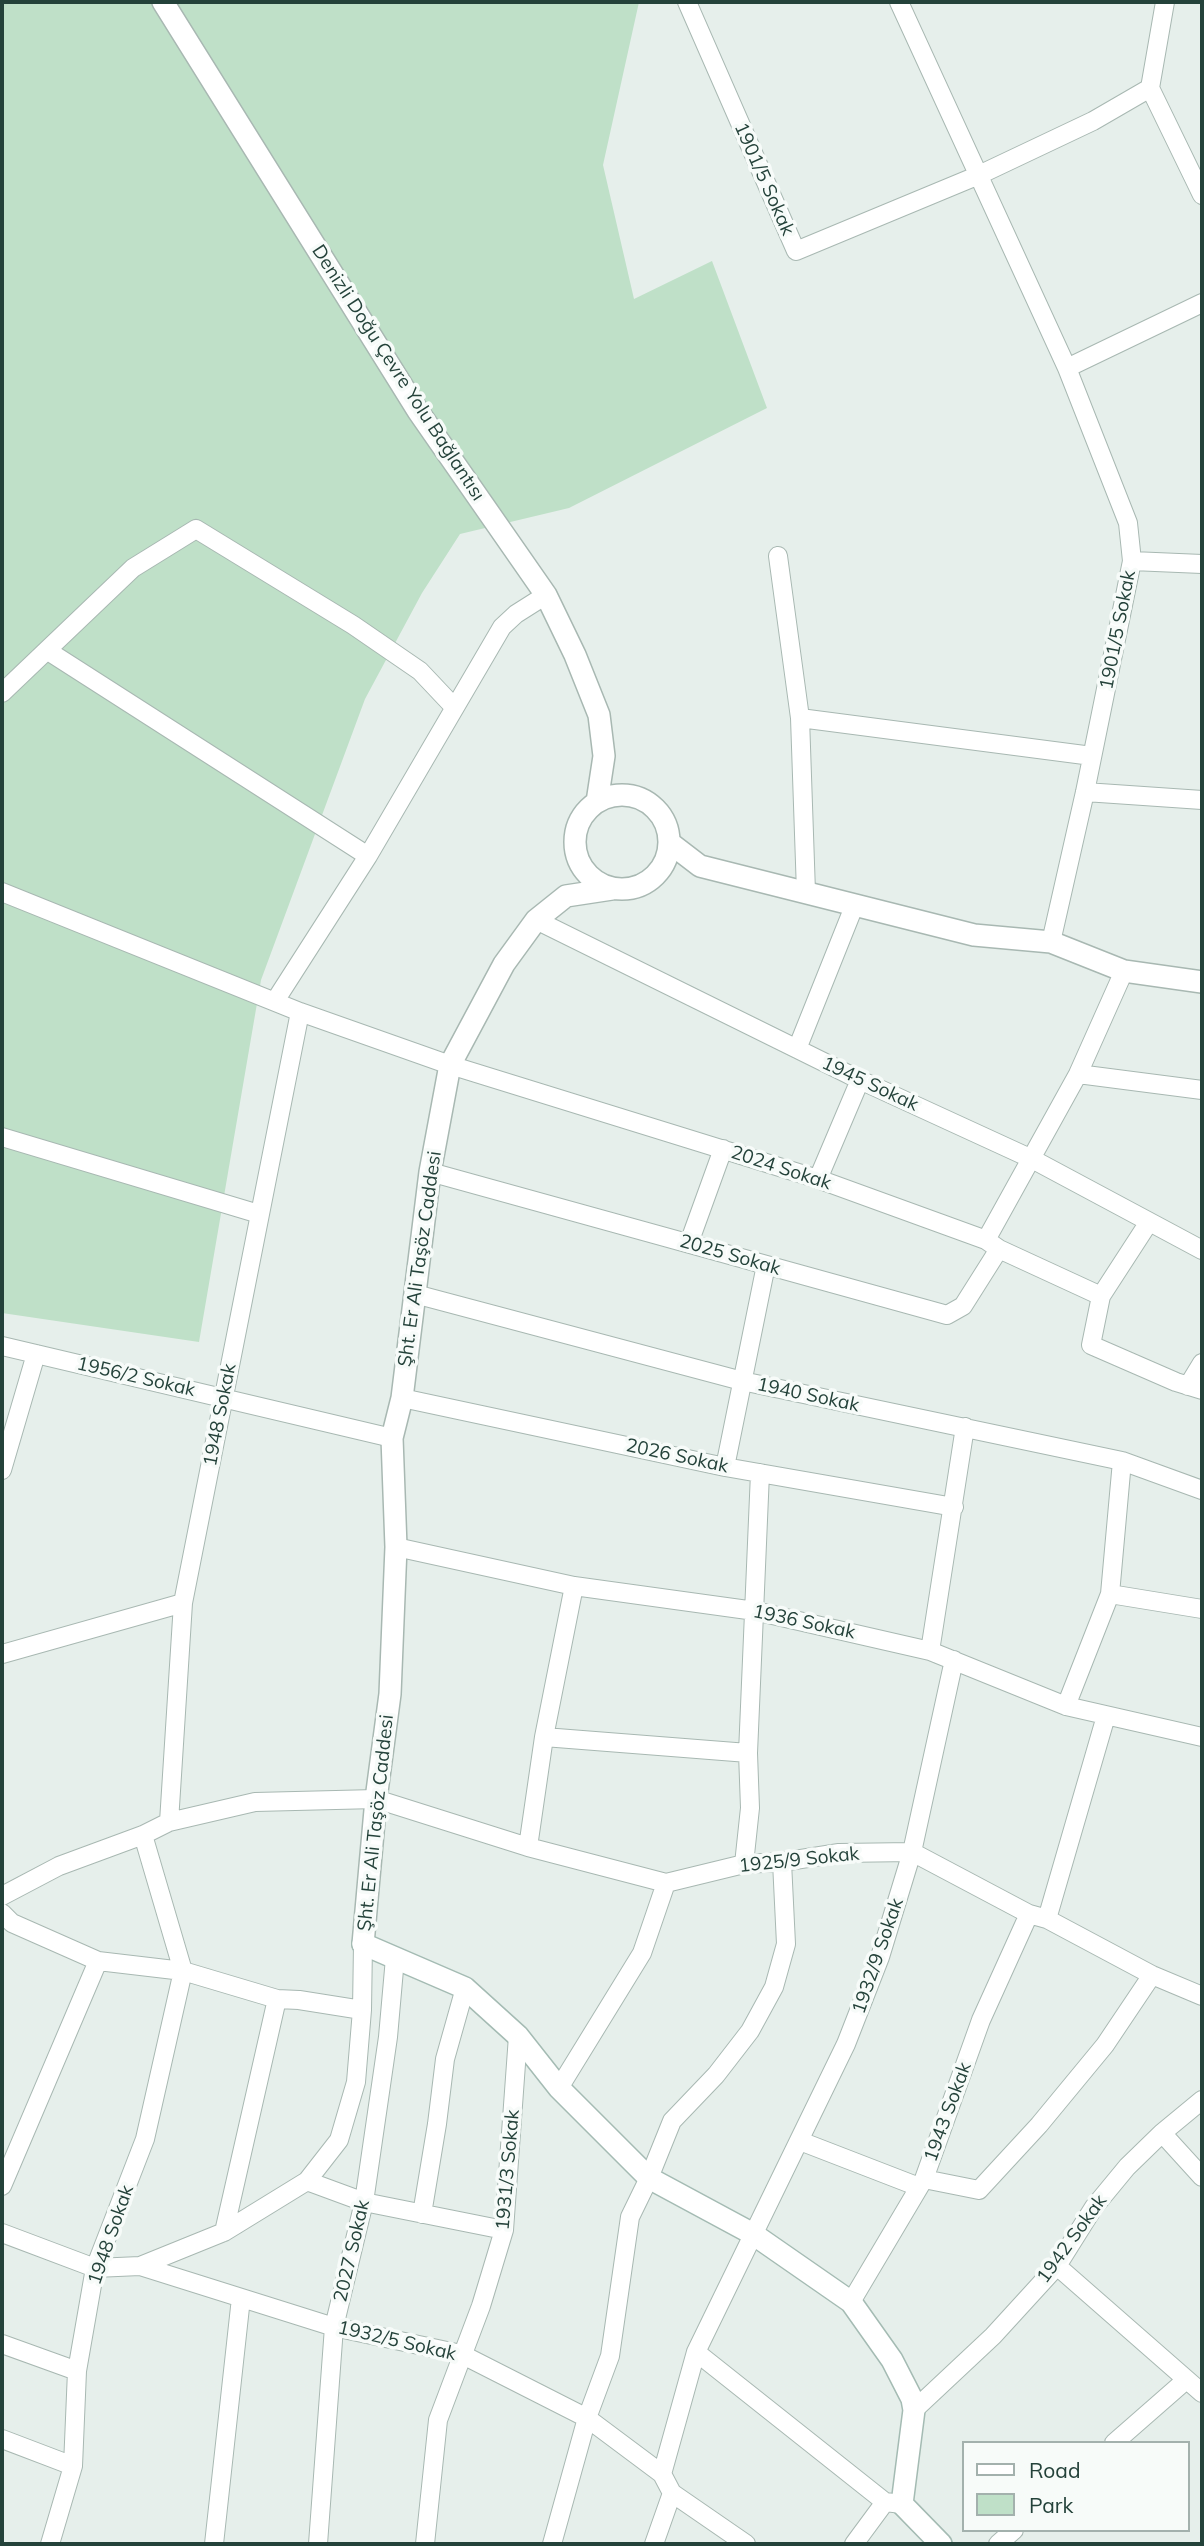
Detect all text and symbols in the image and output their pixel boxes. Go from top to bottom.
street label: 1901/5 Sokak [729,119,799,239]
street label: Denizli Doğu Çevre Yolu Bağlantısı [307,241,489,505]
street label: 1901/5 Sokak [1095,568,1141,692]
street label: 1945 Sokak [818,1052,922,1116]
street label: 2024 Sokak [728,1141,834,1195]
street label: Şht. Er Ali Taşöz Caddesi [394,1150,446,1368]
street label: 2025 Sokak [677,1230,783,1280]
street label: 1956/2 Sokak [75,1352,197,1402]
street label: 1948 Sokak [199,1362,241,1468]
street label: 1940 Sokak [755,1373,861,1417]
street label: 2026 Sokak [624,1434,730,1478]
street label: 1936 Sokak [751,1600,857,1644]
street label: Şht. Er Ali Taşöz Caddesi [353,1714,399,1932]
street label: 1925/9 Sokak [738,1842,860,1878]
street label: 1932/9 Sokak [848,1895,908,2017]
street label: 1943 Sokak [919,2059,977,2165]
street label: 1931/3 Sokak [491,2109,525,2231]
street label: 1948 Sokak [83,2182,139,2288]
street label: 1942 Sokak [1032,2190,1112,2288]
street label: 2027 Sokak [329,2198,375,2304]
street label: 1932/5 Sokak [336,2316,458,2366]
legend [962,2441,1190,2532]
text: Road [1029,2457,1080,2483]
text: Park [1029,2492,1073,2518]

